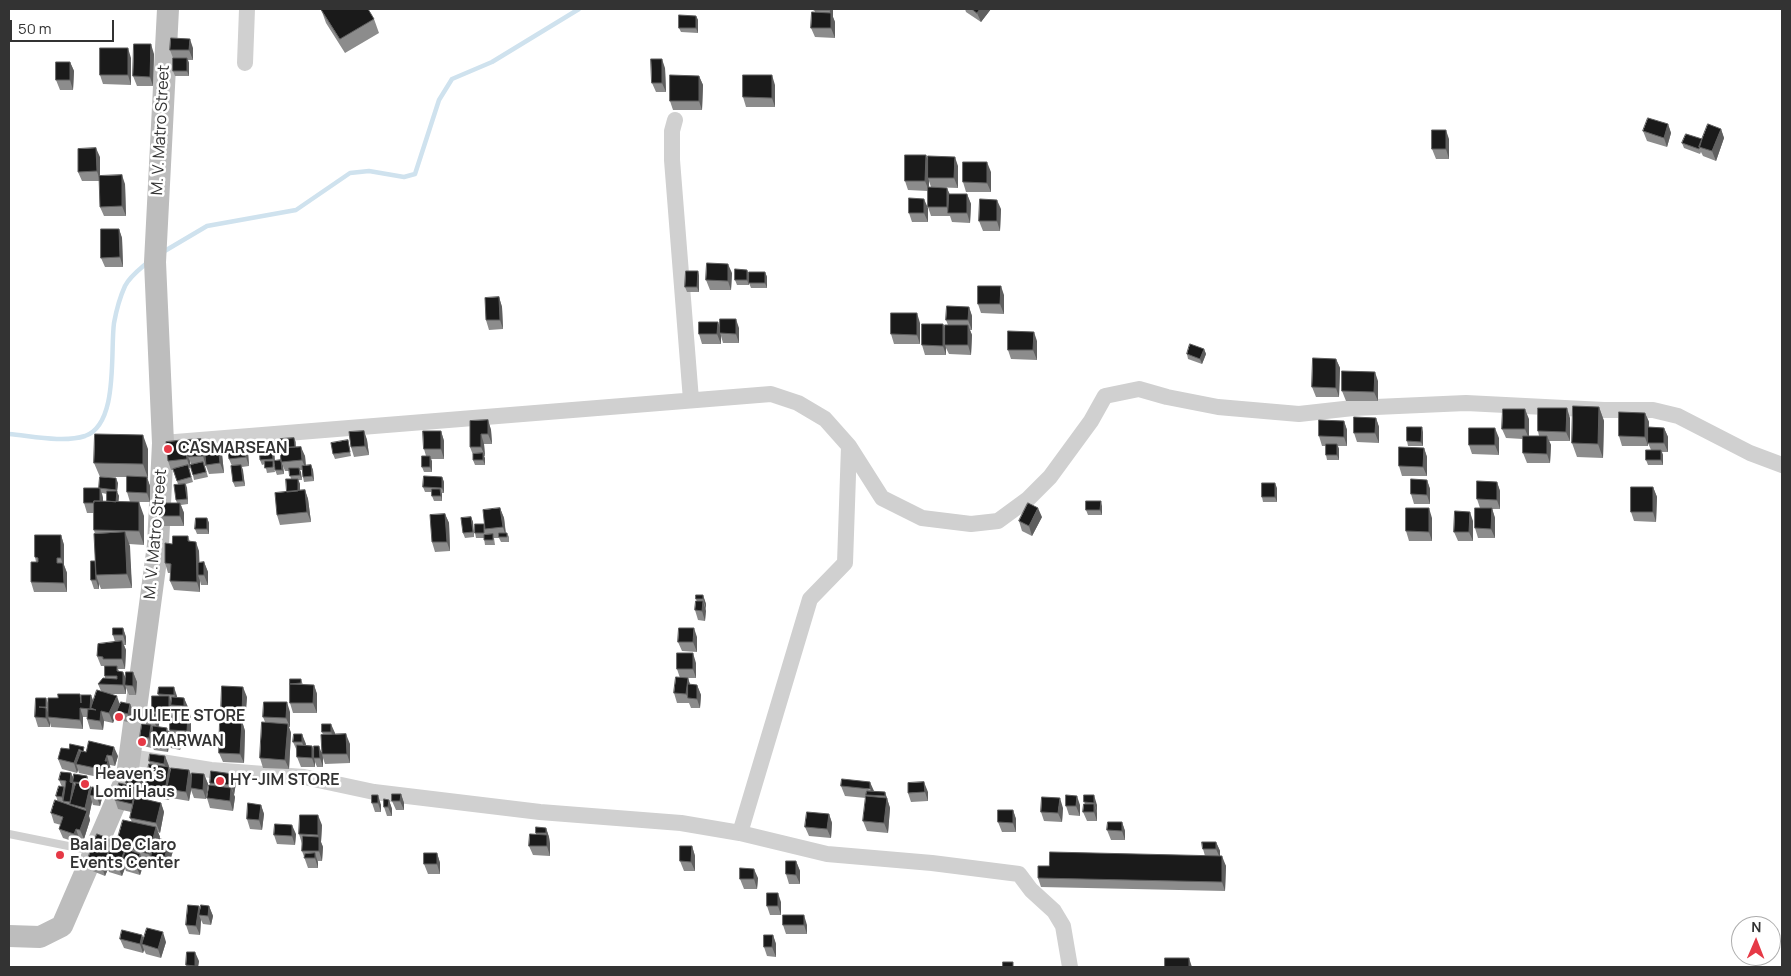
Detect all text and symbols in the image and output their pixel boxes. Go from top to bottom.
scale bar [12,10,116,42]
text: 50 m [18,18,52,39]
street label: M. V. Matro Street [148,64,174,196]
place label: CASMARSEAN [178,439,287,459]
marker: CASMARSEAN [162,443,174,455]
street label: M. V. Matro Street [141,468,171,600]
place label: JULIETE STORE [129,707,245,727]
marker: JULIETE STORE [113,711,125,723]
place label: MARWAN [152,732,224,752]
marker: MARWAN [136,736,148,748]
place label: Heaven’s Lomi Haus [95,765,175,803]
place label: HY-JIM STORE [230,771,340,791]
marker: HY-JIM STORE [214,775,226,787]
marker: Heaven’s Lomi Haus [79,778,91,790]
place label: Balai De Claro Events Center [70,836,180,874]
marker: Balai De Claro Events Center [54,849,66,861]
north arrow [1731,916,1781,966]
text: N [1751,917,1761,936]

